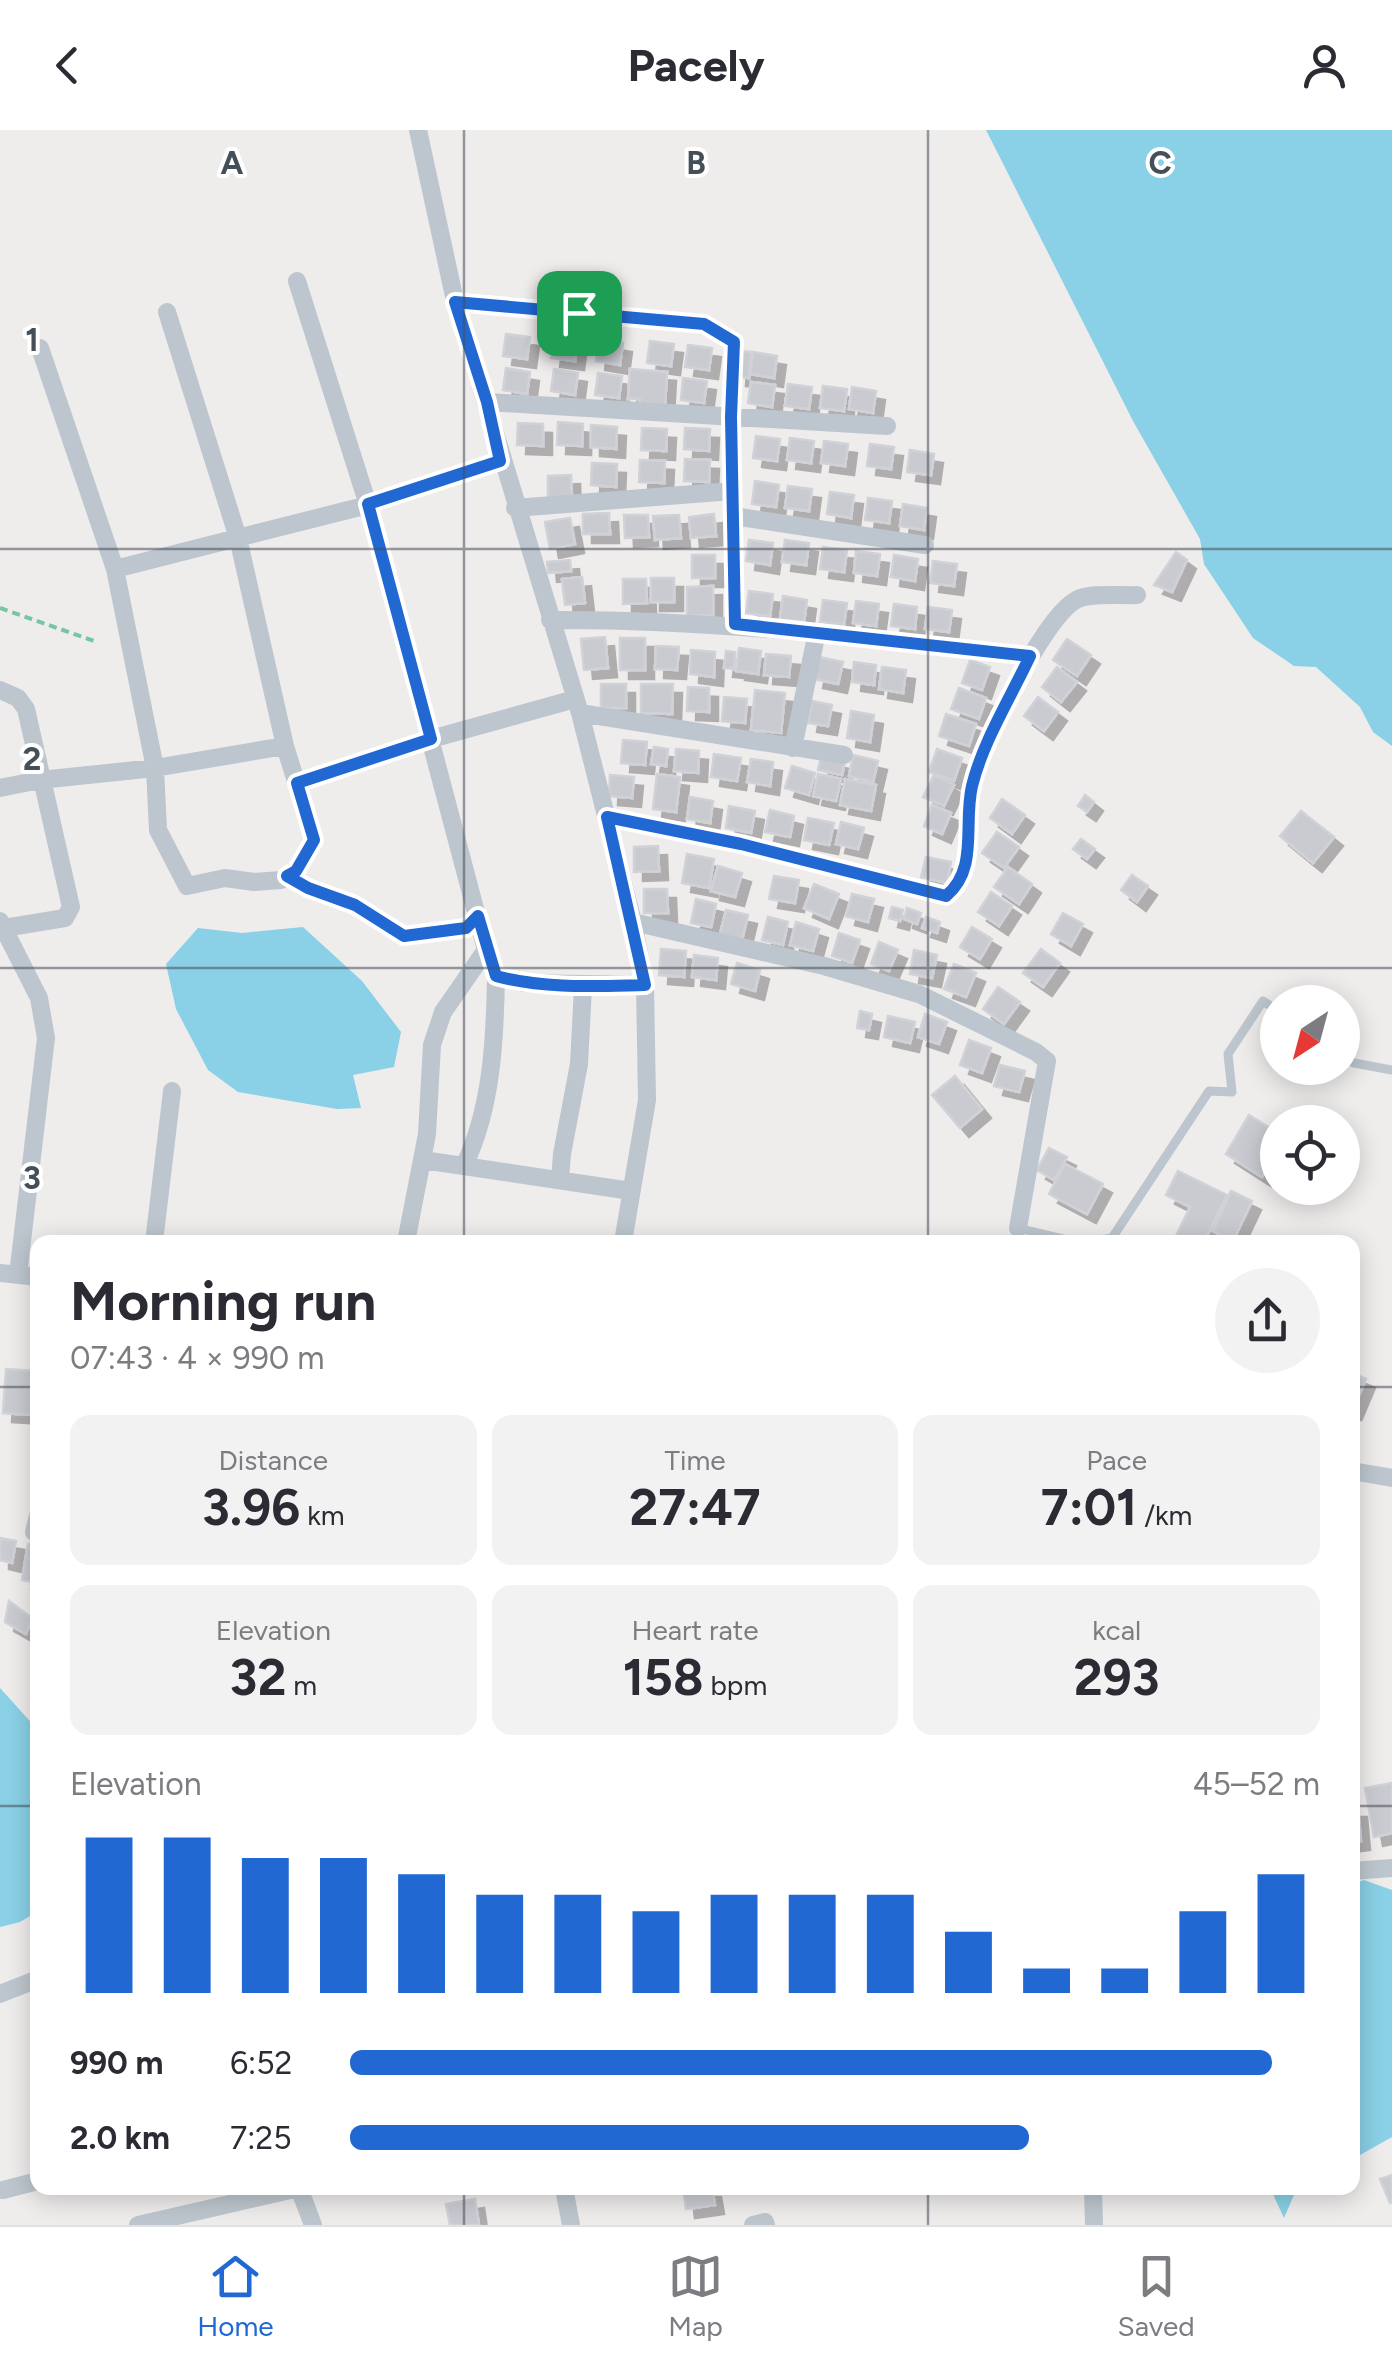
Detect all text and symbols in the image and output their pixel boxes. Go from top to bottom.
icon: back [40,38,95,93]
text: Pacely [627,38,765,92]
icon: person [1297,38,1352,93]
text: A [221,144,244,182]
text: B [686,144,706,182]
text: C [1148,144,1172,182]
pin [537,271,622,356]
icon: arrive [552,286,607,341]
text: 1 [25,321,39,359]
text: 2 [23,740,41,778]
north arrow [1260,985,1360,1085]
map controls [1260,985,1360,1205]
button: locate [1260,1105,1360,1205]
text: 3 [23,1159,41,1197]
text: Morning run [70,1268,376,1334]
button: share [1215,1268,1320,1373]
text: 07:43 · 4 × 990 m [70,1339,325,1377]
text: Distance [218,1443,328,1477]
text: Time [664,1443,726,1477]
text: Pace [1086,1443,1147,1477]
text: 3.96 [202,1477,300,1538]
text: 27:47 [629,1477,761,1538]
text: 7:01 [1041,1477,1137,1538]
text: km [300,1498,345,1532]
text: /km [1137,1498,1192,1532]
text: Elevation [216,1613,331,1647]
text: Heart rate [631,1613,759,1647]
text: kcal [1092,1613,1141,1647]
text: 32 [230,1647,286,1708]
text: 158 [623,1647,704,1708]
text: 293 [1074,1647,1160,1708]
text: m [286,1668,317,1702]
text: bpm [704,1668,767,1702]
text: Elevation [70,1765,202,1803]
text: 45–52 m [1193,1765,1320,1803]
text: 990 m [70,2044,163,2082]
text: 6:52 [230,2044,293,2082]
text: 2.0 km [70,2119,170,2157]
text: 7:25 [230,2119,292,2157]
tab: Home [197,2249,274,2343]
tab: Map [668,2249,723,2343]
tab: Saved [1118,2249,1195,2343]

